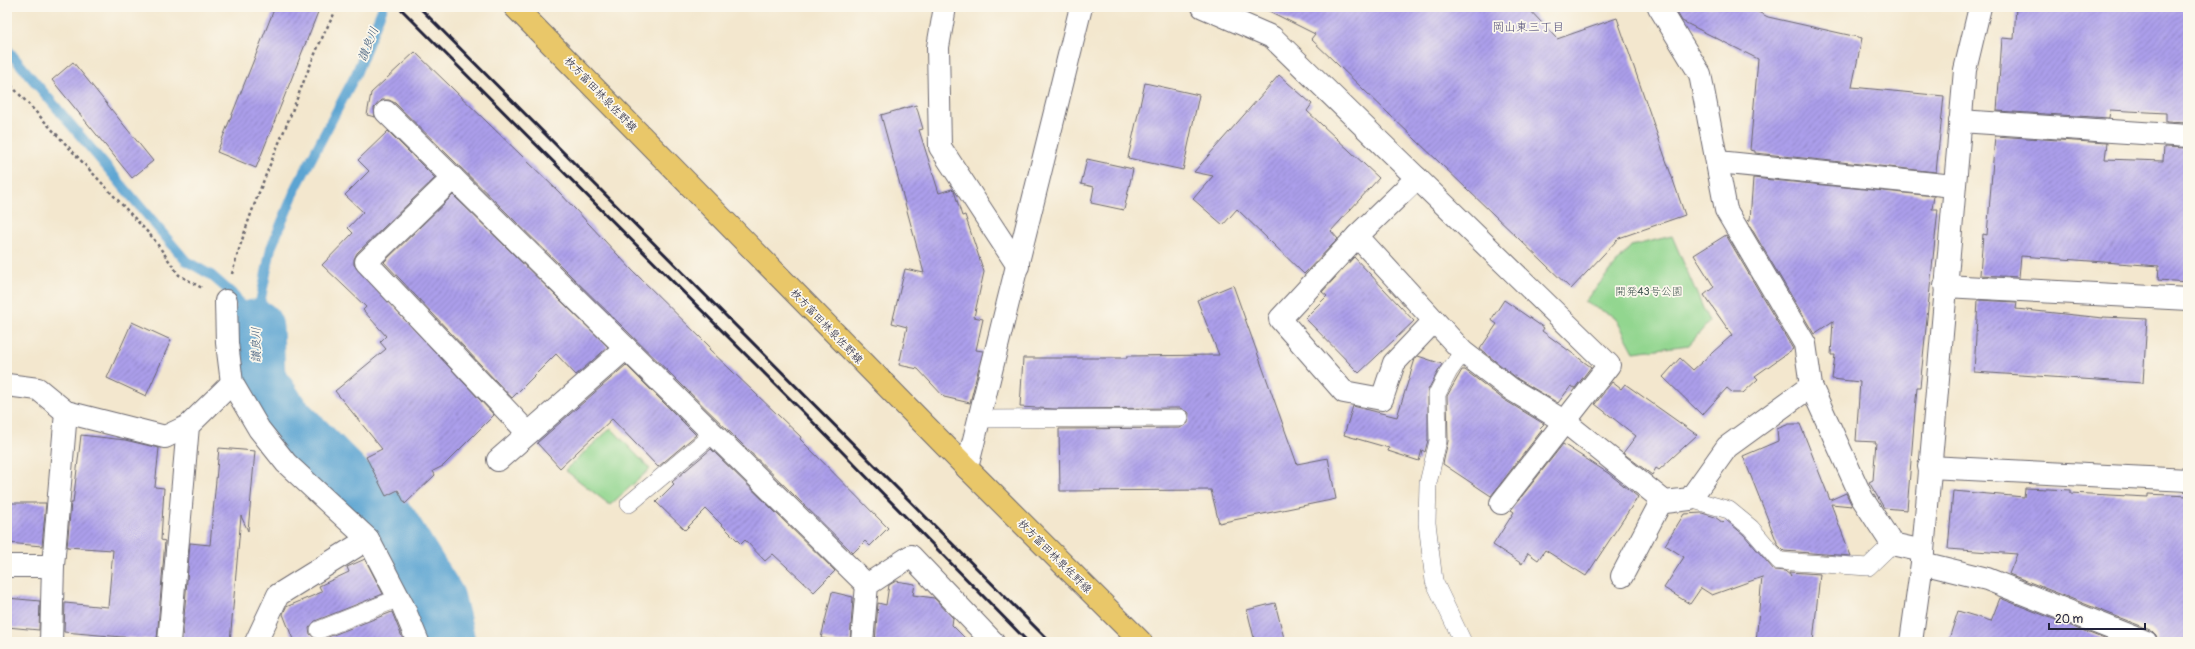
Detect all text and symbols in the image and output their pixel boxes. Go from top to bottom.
district label: 岡山東三丁目 [1492,20,1564,35]
water label: 讃良川 [355,25,382,64]
street label: 枚方富田林泉佐野線 [562,54,640,134]
park label: 開発43号公園 [1615,285,1683,298]
street label: 枚方富田林泉佐野線 [788,286,866,366]
water label: 讃良川 [249,327,264,363]
street label: 枚方富田林泉佐野線 [1015,517,1094,596]
scale bar [2049,605,2145,631]
text: 20 m [2055,612,2084,627]

